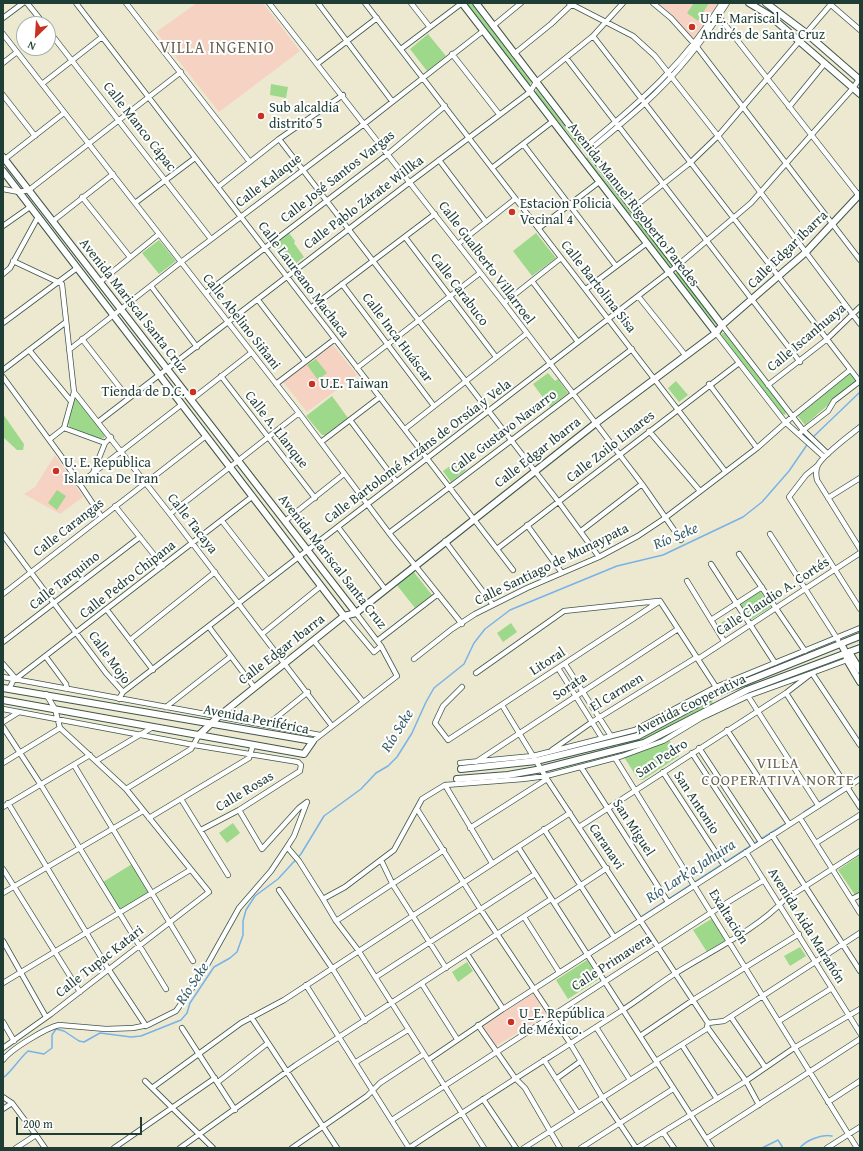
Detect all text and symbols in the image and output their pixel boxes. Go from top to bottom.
place label: U. E. Mariscal Andrés de Santa Cruz [700,11,825,44]
north arrow [16,16,56,56]
marker: U. E. Mariscal Andrés de Santa Cruz [687,22,697,32]
text: N [25,37,38,55]
district label: VILLA INGENIO [159,39,275,59]
street label: Calle Manco Cápac [99,79,179,175]
place label: Sub alcaldia distrito 5 [269,100,339,132]
marker: Sub alcaldia distrito 5 [256,111,266,121]
street label: Avenida Manuel Rigoberto Paredes [564,120,702,290]
street label: Calle José Santos Vargas [278,127,398,227]
street label: Calle Kalaque [233,151,305,211]
street label: Calle Pablo Zárate Willka [301,152,427,254]
place label: Estacion Policia Vecinal 4 [520,196,612,228]
street label: Calle Gualberto Villarroel [434,198,538,328]
marker: Estacion Policia Vecinal 4 [507,207,517,217]
street label: Calle Edgar Ibarra [744,208,832,292]
street label: Calle Laureano Machaca [254,219,352,341]
street label: Avenida Mariscal Santa Cruz [75,235,191,377]
street label: Calle Bartolina Sisa [557,237,639,337]
street label: Calle Carabuco [426,250,492,330]
street label: Calle Abelino Siñani [198,271,284,373]
street label: Calle Inca Huáscar [358,290,436,386]
street label: Calle Iscanhuaya [764,300,850,376]
place label: U.E. Taiwan [320,376,388,392]
street label: Calle Bartolomé Arzáns de Orsúa y Vela [321,376,515,528]
marker: U.E. Taiwan [307,379,317,389]
place label: Tienda de D.C. [102,384,185,400]
marker: Tienda de D.C. [188,387,198,397]
street label: Calle Gustavo Navarro [448,387,560,477]
street label: Calle A. Llanque [241,388,311,472]
street label: Calle Zoilo Linares [564,407,658,487]
street label: Calle Edgar Ibarra [491,414,585,492]
place label: U. E. Republica Islamica De Iran [64,455,158,488]
marker: U. E. Republica Islamica De Iran [51,466,61,476]
street label: Calle Tacaya [163,491,221,557]
street label: Avenida Mariscal Santa Cruz [274,491,390,633]
street label: Calle Carangas [30,495,108,561]
street label: Calle Santiago de Munaypata [472,520,632,610]
water label: Río Seke [651,520,701,554]
street label: Calle Pedro Chipana [77,537,179,623]
street label: Calle Tarquino [26,548,104,614]
street label: Calle Claudio A. Cortés [713,554,833,640]
street label: Calle Edgar Ibarra [235,611,329,689]
street label: Calle Mojo [84,628,134,688]
street label: Litoral [527,644,569,680]
street label: Sorata [550,669,590,705]
street label: El Carmen [587,670,647,716]
street label: Avenida Cooperativa [633,671,749,739]
street label: Avenida Periférica [202,702,310,738]
water label: Río Seke [378,706,418,756]
street label: San Pedro [633,736,691,782]
district label: VILLA COOPERATIVA NORTE [701,755,855,790]
street label: Calle Rosas [213,768,277,816]
street label: San Antonio [669,768,723,838]
street label: San Miguel [608,796,658,860]
street label: Caranavi [585,821,627,873]
water label: Río Lark’a Jahuira [643,836,739,908]
street label: Avenida Aida Marañón [764,865,848,987]
street label: Exaltación [705,886,751,948]
street label: Calle Tupac Katari [53,923,147,1001]
street label: Calle Primavera [569,931,655,995]
water label: Río Seke [173,959,213,1009]
place label: U_E. República de México. [519,1006,605,1038]
marker: U_E. República de México. [506,1017,516,1027]
scale bar [18,1109,144,1135]
text: 200 m [23,1115,53,1132]

